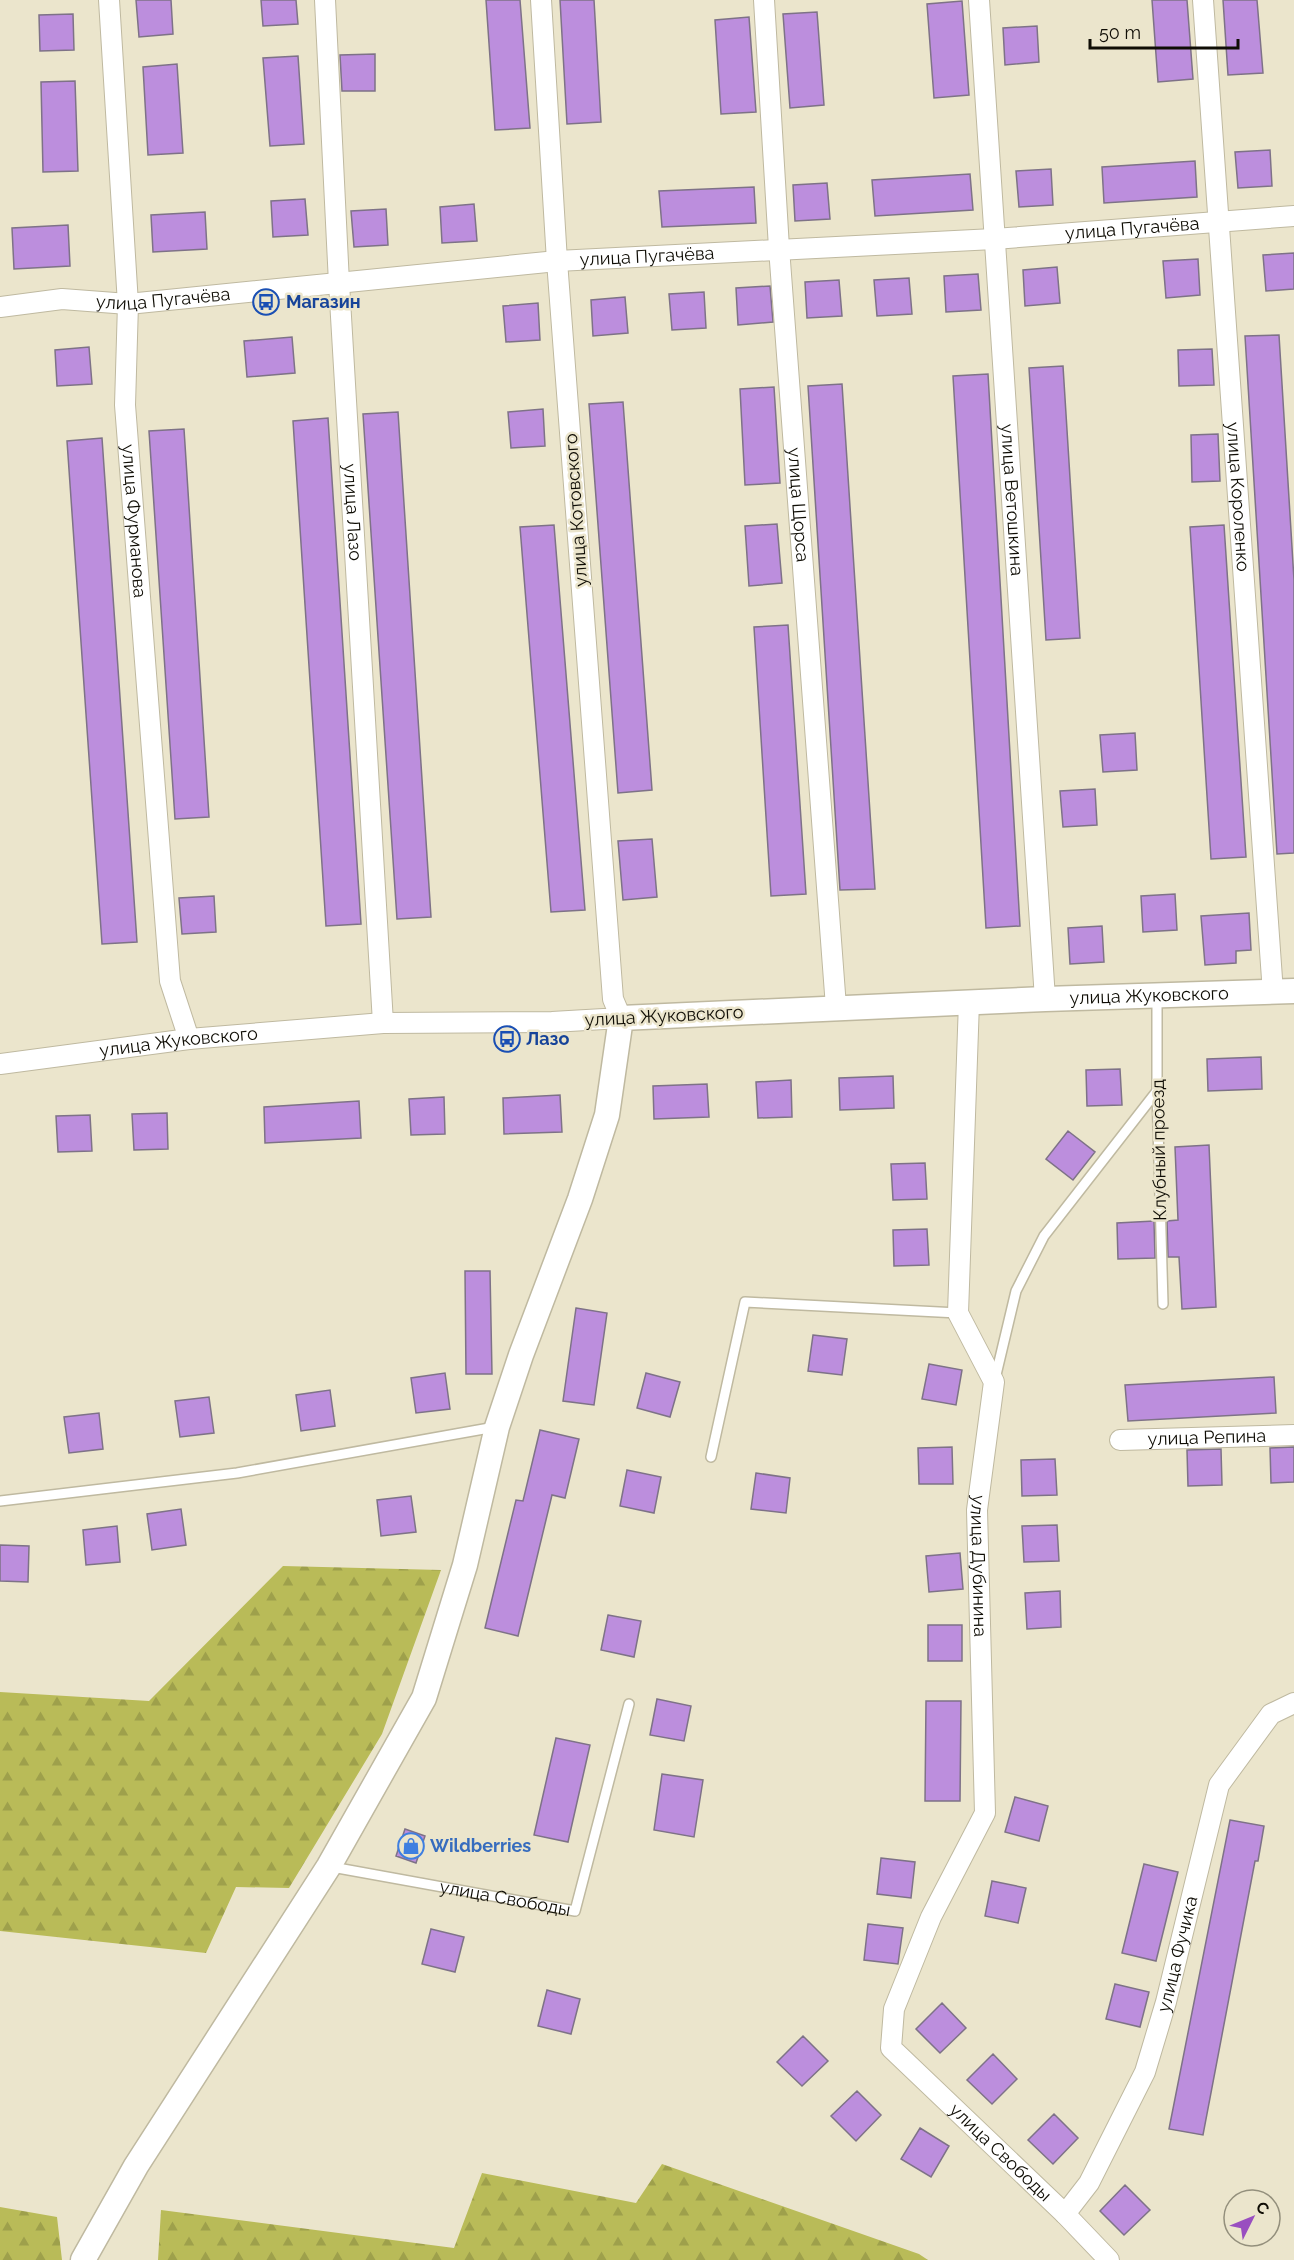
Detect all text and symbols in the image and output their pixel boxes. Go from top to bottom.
scale bar [1090,12,1238,50]
text: 50 m [1099,22,1141,43]
street label: улица Пугачёва [1064,212,1200,244]
street label: улица Пугачёва [579,242,715,270]
street label: улица Пугачёва [95,283,231,314]
bus stop icon: Магазин [251,287,281,317]
place label: Магазин [286,291,361,312]
street label: улица Короленко [1223,421,1254,573]
street label: улица Ветошкина [997,423,1028,577]
street label: улица Котовского [560,432,591,587]
street label: улица Фурманова [118,443,151,599]
street label: улица Щорса [784,447,814,563]
street label: улица Лазо [340,463,367,562]
street label: улица Жуковского [1069,982,1229,1008]
street label: улица Жуковского [584,1001,744,1030]
street label: улица Жуковского [98,1022,259,1061]
bus stop icon: Лазо [492,1024,522,1054]
place label: Лазо [526,1028,570,1049]
street label: Клубный проезд [1147,1079,1170,1221]
street label: улица Репина [1147,1425,1267,1449]
street label: улица Дубинина [966,1494,991,1637]
shop icon: Wildberries [396,1831,426,1861]
place label: Wildberries [430,1835,531,1856]
street label: улица Свободы [438,1876,572,1920]
street label: улица Фучика [1153,1894,1202,2015]
street label: улица Свободы [946,2099,1056,2205]
north arrow [1222,2188,1282,2248]
text: С [1252,2198,1273,2219]

